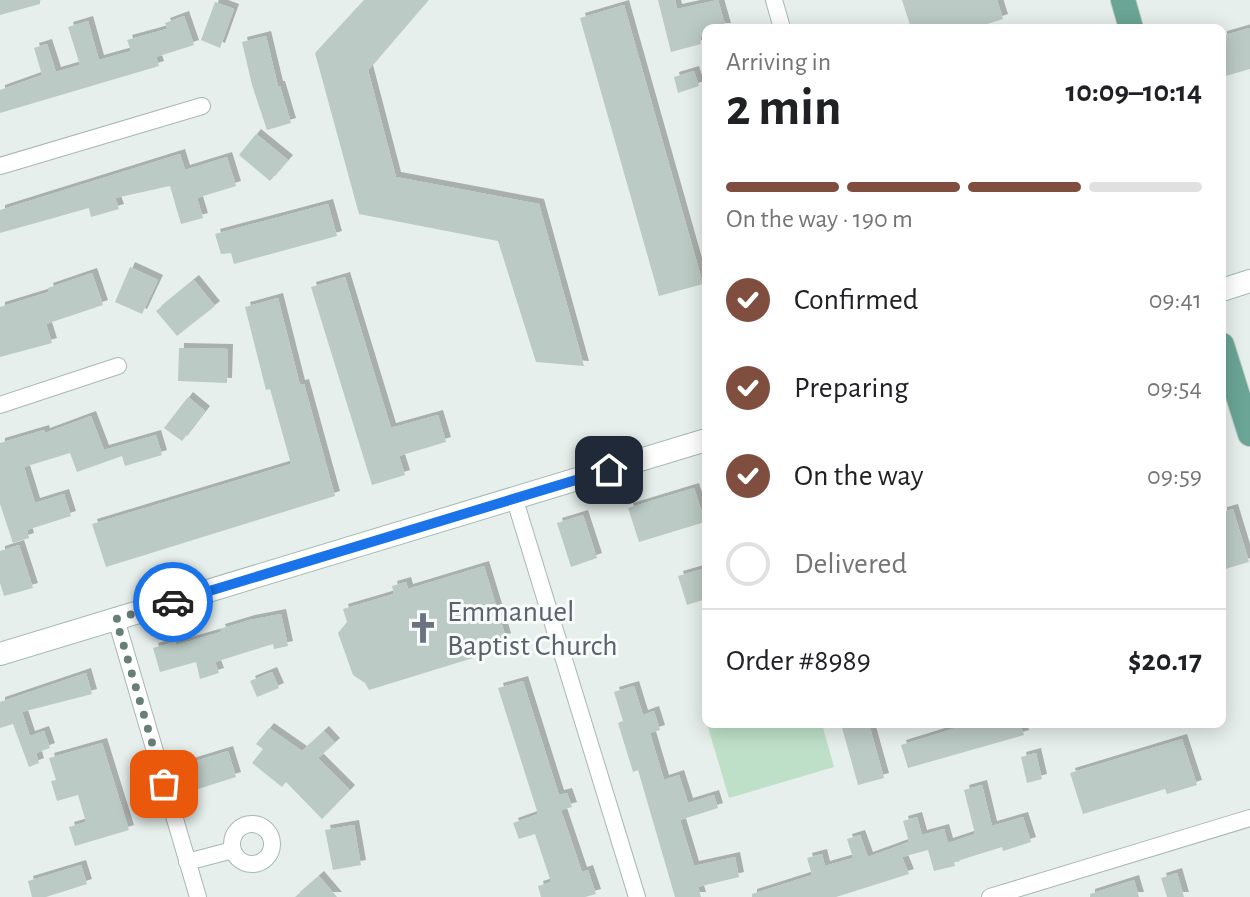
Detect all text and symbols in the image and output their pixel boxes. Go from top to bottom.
text: Arriving in [726,49,831,75]
text: 10:09–10:14 [1066,77,1202,107]
text: 2 min [726,82,841,134]
text: On the way · 190 m [726,206,913,232]
icon: check [726,278,770,322]
text: Confirmed [794,285,918,315]
text: 09:41 [1149,287,1202,313]
icon: check [726,366,770,410]
text: Preparing [794,373,909,403]
text: 09:54 [1147,375,1202,401]
pin [575,436,643,504]
icon: home [587,448,631,492]
icon: check [726,454,770,498]
text: On the way [794,461,923,491]
text: 09:59 [1147,463,1202,489]
text: Delivered [794,549,907,579]
courier [133,562,213,642]
icon: car [151,580,195,624]
place label: Emmanuel Baptist Church [447,597,618,661]
church icon: Emmanuel Baptist Church [406,611,440,645]
text: Order #8989 [726,646,871,676]
text: $20.17 [1128,646,1202,676]
pin [130,750,198,818]
icon: bag [142,762,186,806]

